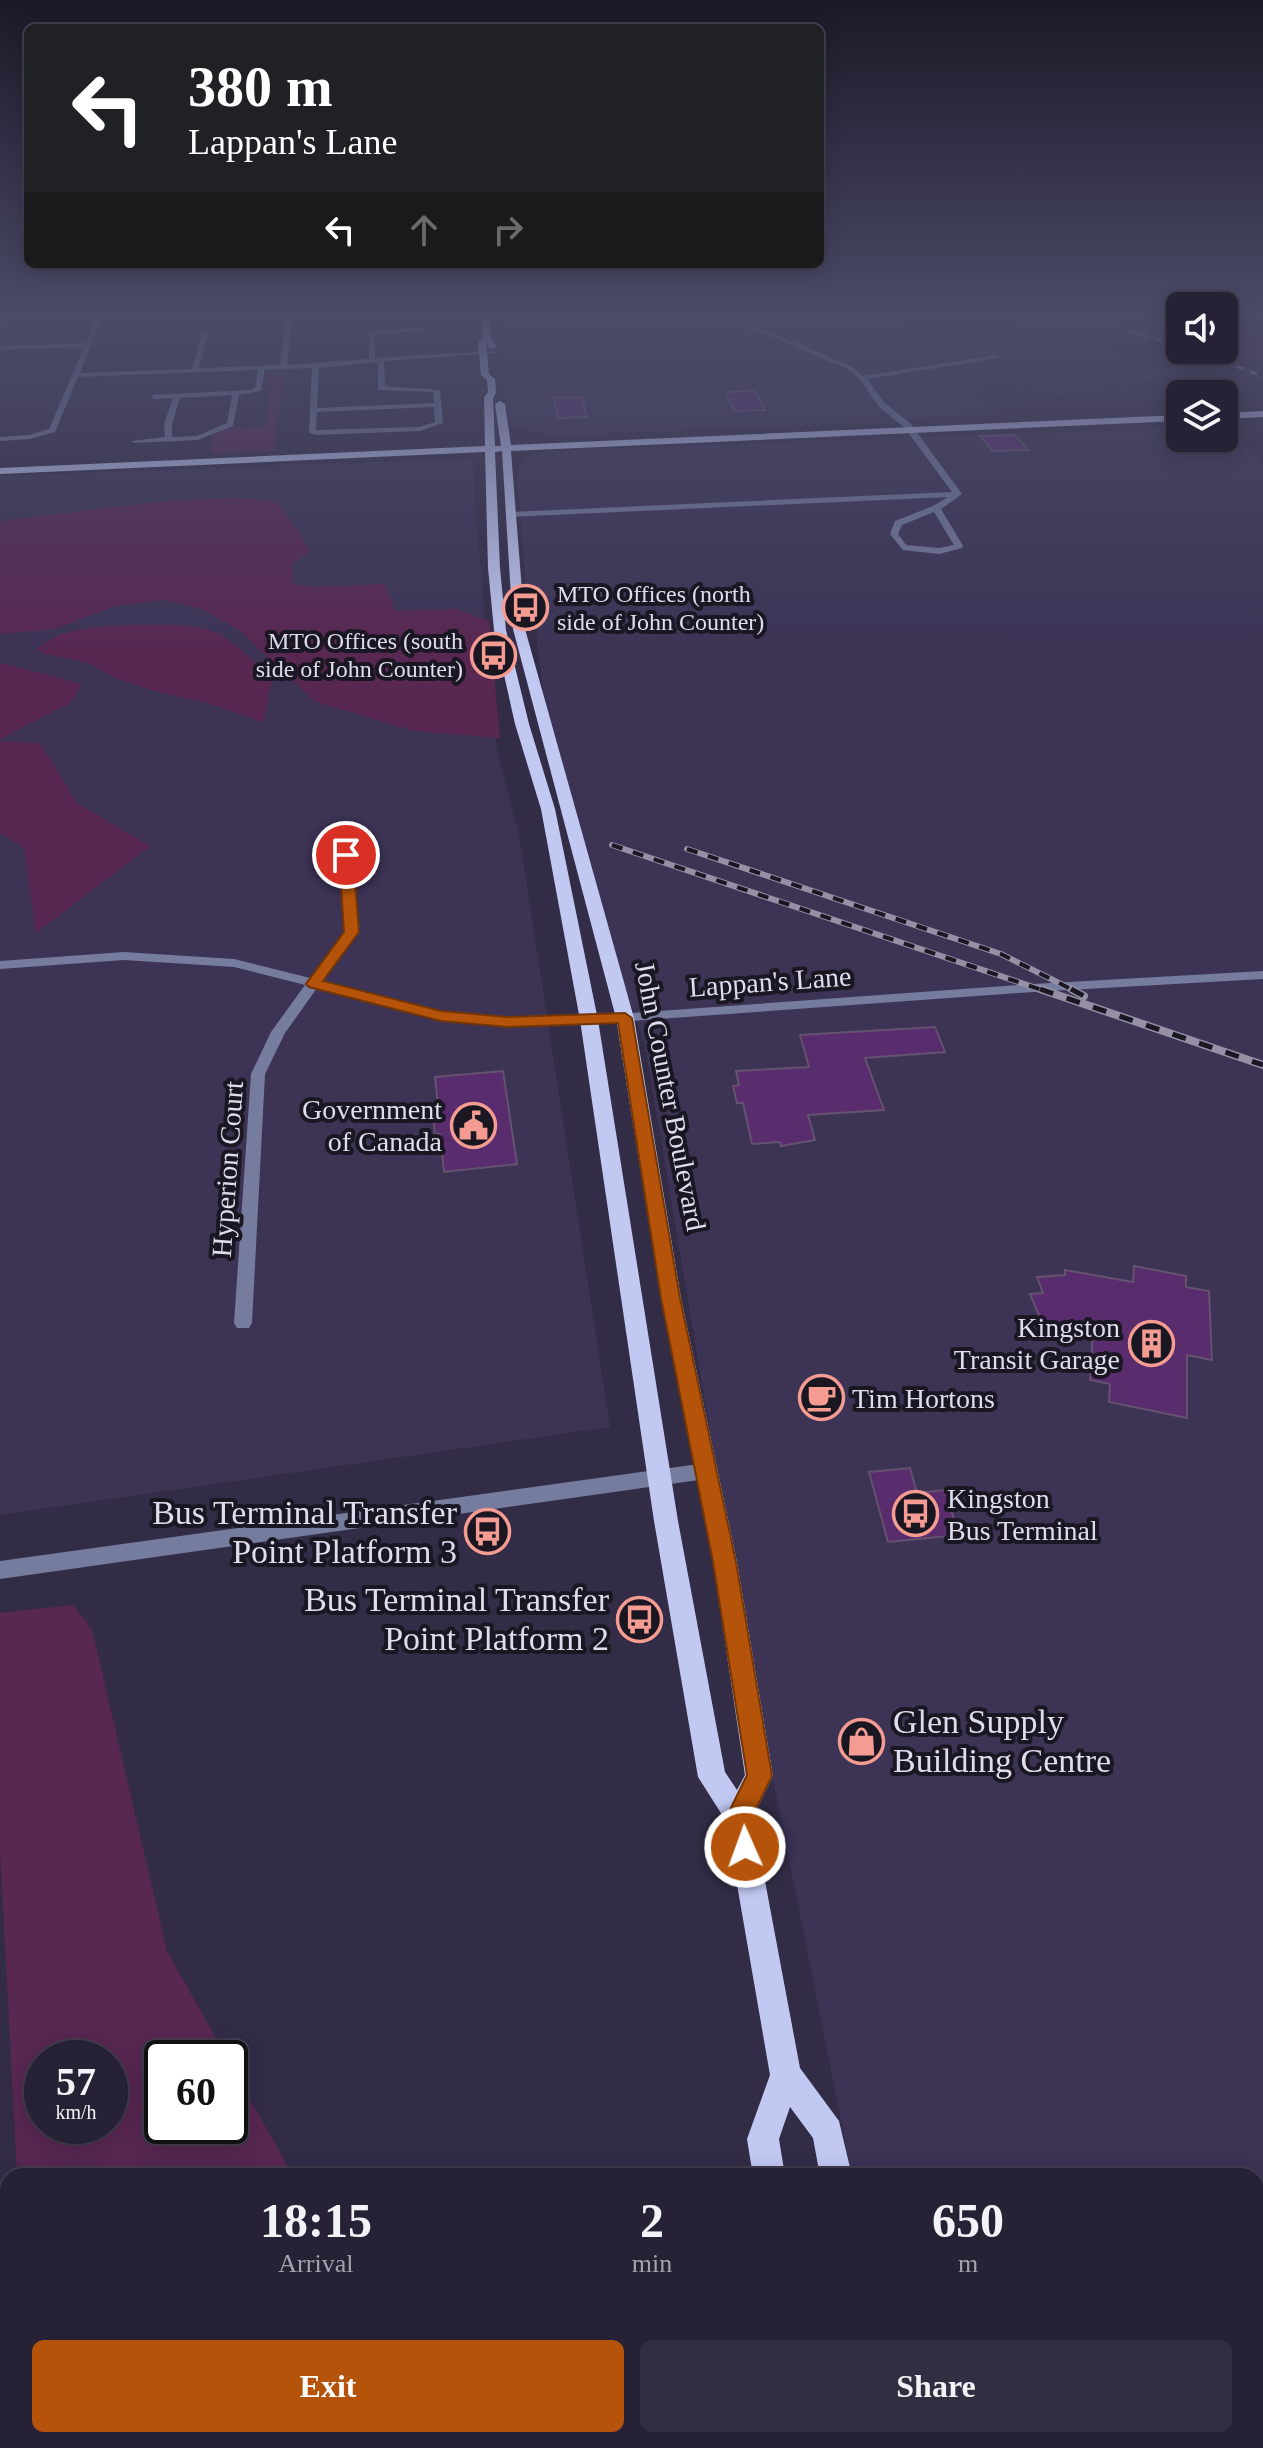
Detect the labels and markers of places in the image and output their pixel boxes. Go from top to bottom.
place label: MTO Offices (north side of John Counter) [557,581,764,635]
bus stop icon: MTO Offices (north side of John Counter) [502,584,550,632]
place label: MTO Offices (south side of John Counter) [256,628,463,682]
bus stop icon: MTO Offices (south side of John Counter) [470,631,518,679]
pin [312,821,380,889]
place label: Government of Canada [302,1094,443,1157]
public building icon: Government of Canada [449,1101,497,1149]
place label: Kingston Transit Garage [954,1312,1120,1375]
building icon: Kingston Transit Garage [1127,1319,1175,1367]
cafe icon: Tim Hortons [797,1374,845,1422]
place label: Tim Hortons [852,1383,995,1414]
place label: Kingston Bus Terminal [947,1483,1098,1546]
bus stop icon: Kingston Bus Terminal [892,1490,940,1538]
place label: Bus Terminal Transfer Point Platform 3 [152,1494,458,1570]
bus stop icon: Bus Terminal Transfer Point Platform 3 [464,1508,512,1556]
place label: Bus Terminal Transfer Point Platform 2 [304,1581,610,1657]
bus stop icon: Bus Terminal Transfer Point Platform 2 [616,1595,664,1643]
place label: Glen Supply Building Centre [893,1703,1111,1779]
shop icon: Glen Supply Building Centre [838,1717,886,1765]

